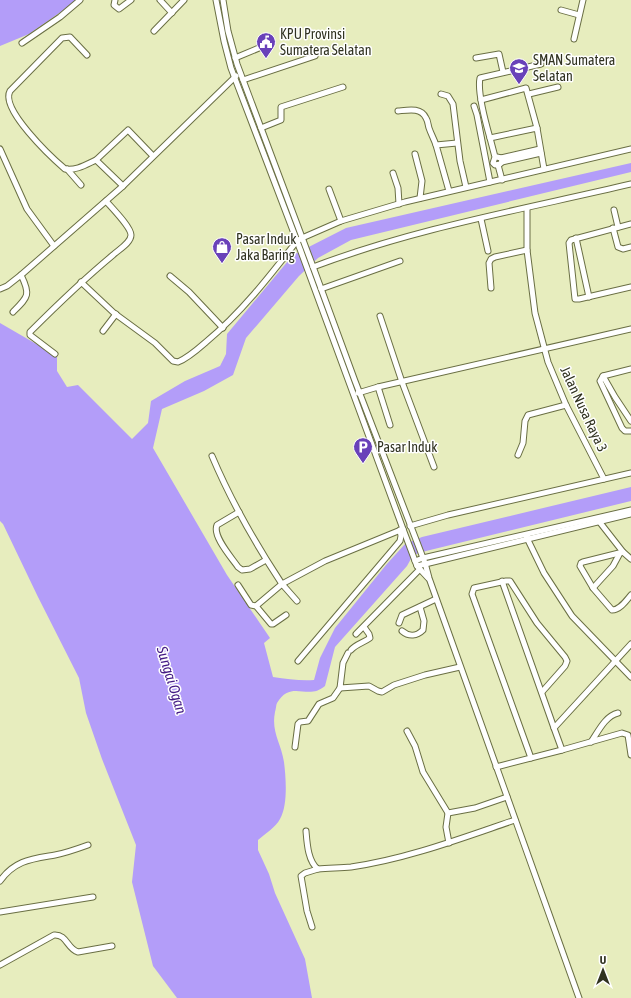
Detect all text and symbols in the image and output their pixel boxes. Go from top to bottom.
place label: KPU Provinsi Sumatera Selatan [280,26,372,58]
public building icon: KPU Provinsi Sumatera Selatan [255,31,277,59]
place label: SMAN Sumatera Selatan [533,52,615,84]
school or university icon: SMAN Sumatera Selatan [508,57,530,85]
place label: Pasar Induk Jaka Baring [236,231,297,263]
shop icon: Pasar Induk Jaka Baring [211,236,233,264]
street label: Jalan Nusa Raya 3 [557,364,611,454]
parking icon: Pasar Induk [352,436,374,464]
place label: Pasar Induk [377,439,438,455]
water label: Sungai Ogan [153,643,190,716]
north arrow [583,950,623,990]
text: U [600,954,606,966]

